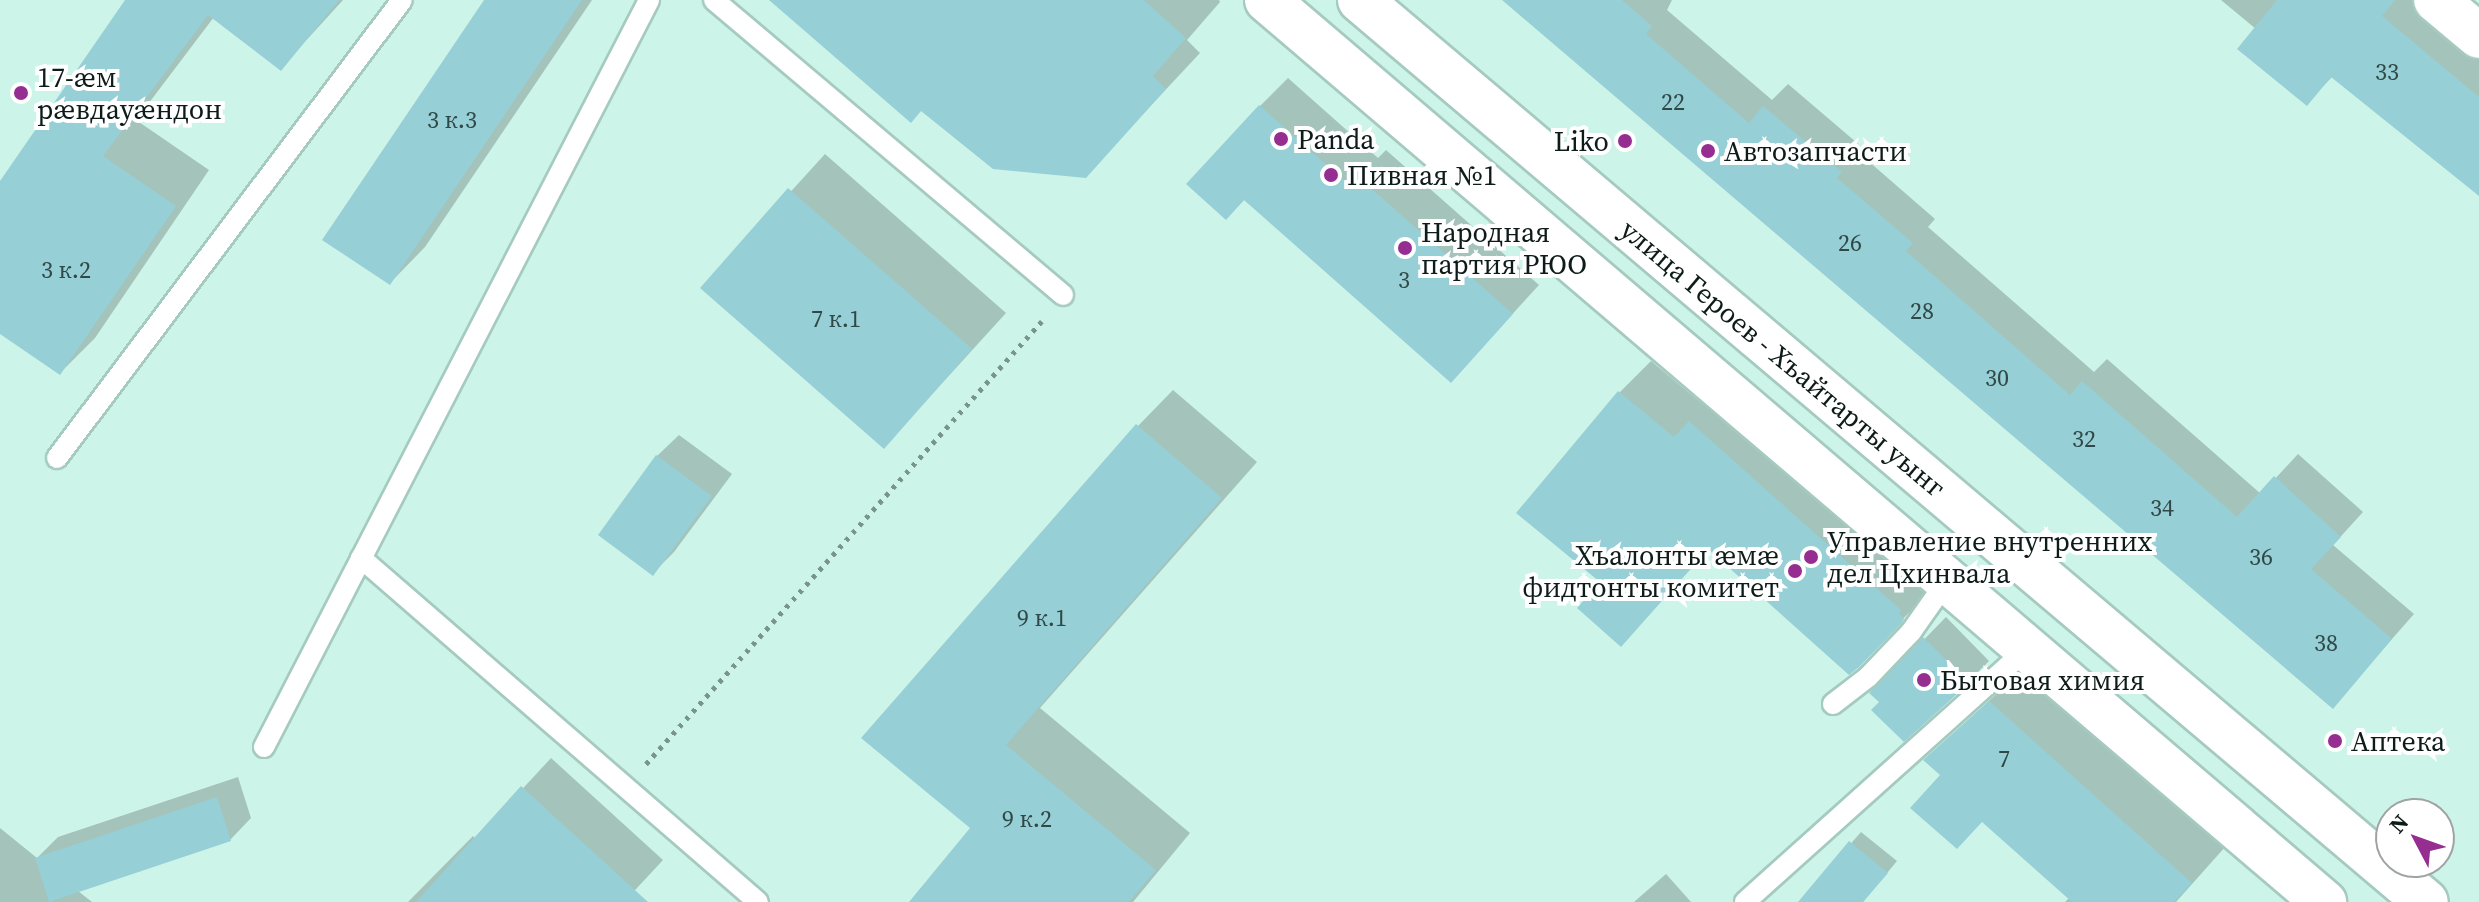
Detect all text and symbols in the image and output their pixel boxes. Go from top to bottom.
house number: 33 [2375,58,2399,86]
place label: 17-æм рӕвдауӕндон [37,60,222,126]
marker: 17-æм рӕвдауӕндон [12,84,30,102]
house number: 22 [1661,88,1685,116]
house number: 3 к.3 [427,106,477,134]
place label: Panda [1297,122,1374,156]
place label: Liko [1554,124,1609,158]
marker: Panda [1272,130,1290,148]
marker: Liko [1616,132,1634,150]
place label: Автозапчасти [1724,134,1907,168]
marker: Автозапчасти [1699,142,1717,160]
place label: Пивная №1 [1347,158,1497,192]
marker: Пивная №1 [1322,166,1340,184]
street label: улица Героев - Хъайтарты уынг [1614,212,1952,504]
place label: Народная партия РЮО [1421,215,1587,281]
house number: 26 [1838,229,1862,257]
marker: Народная партия РЮО [1396,239,1414,257]
house number: 3 к.2 [41,256,91,284]
house number: 3 [1398,266,1410,294]
house number: 28 [1910,297,1934,325]
house number: 7 к.1 [811,305,861,333]
house number: 30 [1985,364,2009,392]
house number: 32 [2072,425,2096,453]
house number: 34 [2150,494,2174,522]
place label: Управление внутренних дел Цхинвала [1827,524,2152,590]
place label: Хъалонты æмæ фидтонты комитет [1522,538,1779,604]
house number: 36 [2249,543,2273,571]
marker: Управление внутренних дел Цхинвала [1802,548,1820,566]
marker: Хъалонты æмæ фидтонты комитет [1786,562,1804,580]
house number: 9 к.1 [1017,604,1067,632]
house number: 38 [2314,629,2338,657]
place label: Бытовая химия [1940,663,2145,697]
marker: Бытовая химия [1915,671,1933,689]
place label: Аптека [2351,724,2445,758]
marker: Аптека [2326,732,2344,750]
house number: 7 [1998,745,2010,773]
north arrow [2375,798,2455,878]
house number: 9 к.2 [1002,805,1052,833]
text: N [2382,808,2415,839]

